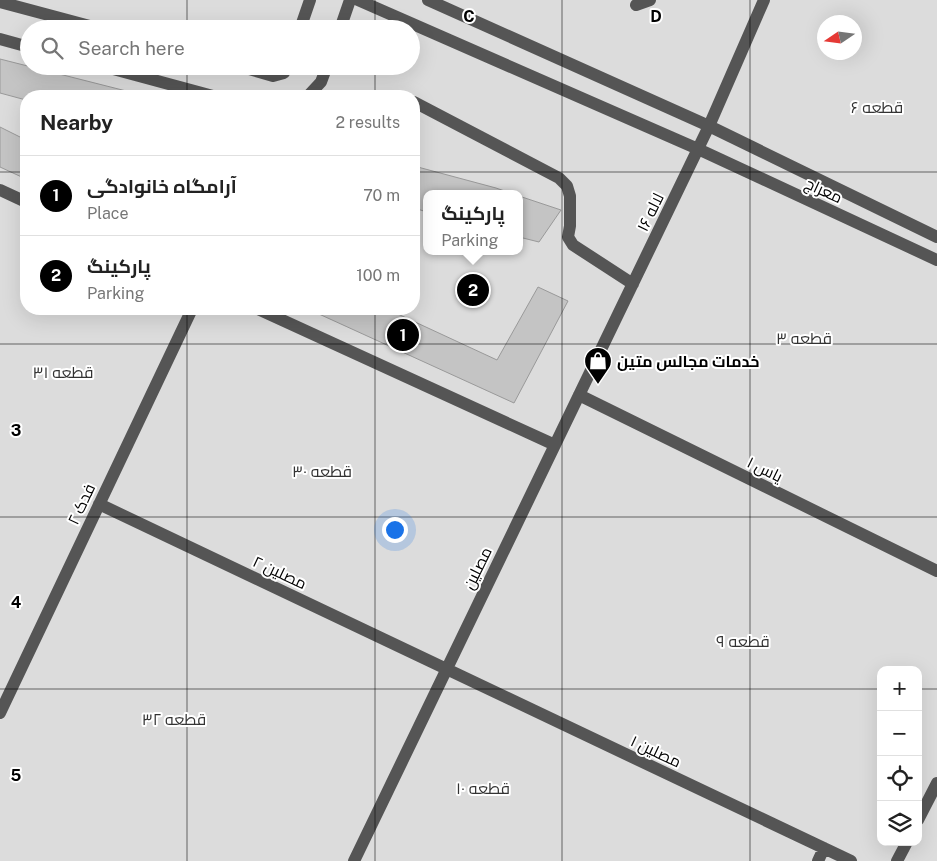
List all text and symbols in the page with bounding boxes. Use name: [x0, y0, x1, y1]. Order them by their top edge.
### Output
text: C: [463, 7, 475, 26]
text: D: [650, 7, 662, 26]
north arrow: [817, 15, 862, 60]
search box: [20, 20, 420, 75]
icon: search: [38, 34, 66, 62]
text: Search here: [78, 37, 185, 59]
park label: قطعه ۶: [851, 98, 903, 117]
text: Nearby: [40, 110, 113, 135]
text: 2 results: [335, 113, 400, 132]
street label: معراج: [801, 174, 845, 209]
text: آرامگاه خانوادگی: [87, 175, 237, 197]
text: 1: [53, 186, 59, 205]
text: 70 m: [363, 186, 400, 205]
popup: [423, 190, 523, 255]
street label: لاله ۱۶: [633, 190, 668, 235]
text: پارکینگ: [441, 202, 505, 224]
text: Place: [87, 204, 129, 223]
text: Parking: [441, 231, 499, 250]
text: پارکینگ: [87, 255, 151, 277]
text: 2: [51, 266, 61, 285]
text: 100 m: [356, 266, 400, 285]
pin: 2: [457, 271, 489, 309]
text: Parking: [87, 284, 144, 303]
pin: 1: [387, 316, 419, 354]
park label: قطعه ۳: [776, 329, 832, 348]
shop icon: خدمات مجالس متین: [583, 346, 613, 385]
place label: خدمات مجالس متین: [617, 352, 760, 371]
park label: قطعه ۳۱: [33, 363, 93, 382]
text: 3: [11, 421, 21, 440]
street label: یاس ۱: [743, 453, 786, 487]
park label: قطعه ۳۰: [292, 462, 352, 481]
street label: فدک ۲: [64, 481, 99, 528]
your location: [382, 517, 408, 543]
street label: مصلین: [459, 544, 497, 593]
street label: مصلین ۲: [250, 552, 310, 594]
text: 4: [11, 593, 22, 612]
park label: قطعه ۹: [716, 632, 770, 651]
map controls: [877, 666, 922, 846]
button: +: [877, 666, 922, 711]
park label: قطعه ۳۲: [142, 710, 206, 729]
button: −: [877, 711, 922, 756]
street label: مصلین ۱: [627, 732, 684, 772]
button: locate: [877, 756, 922, 801]
text: 5: [11, 766, 22, 785]
park label: قطعه ۱۰: [456, 779, 510, 798]
button: layers: [877, 801, 922, 846]

